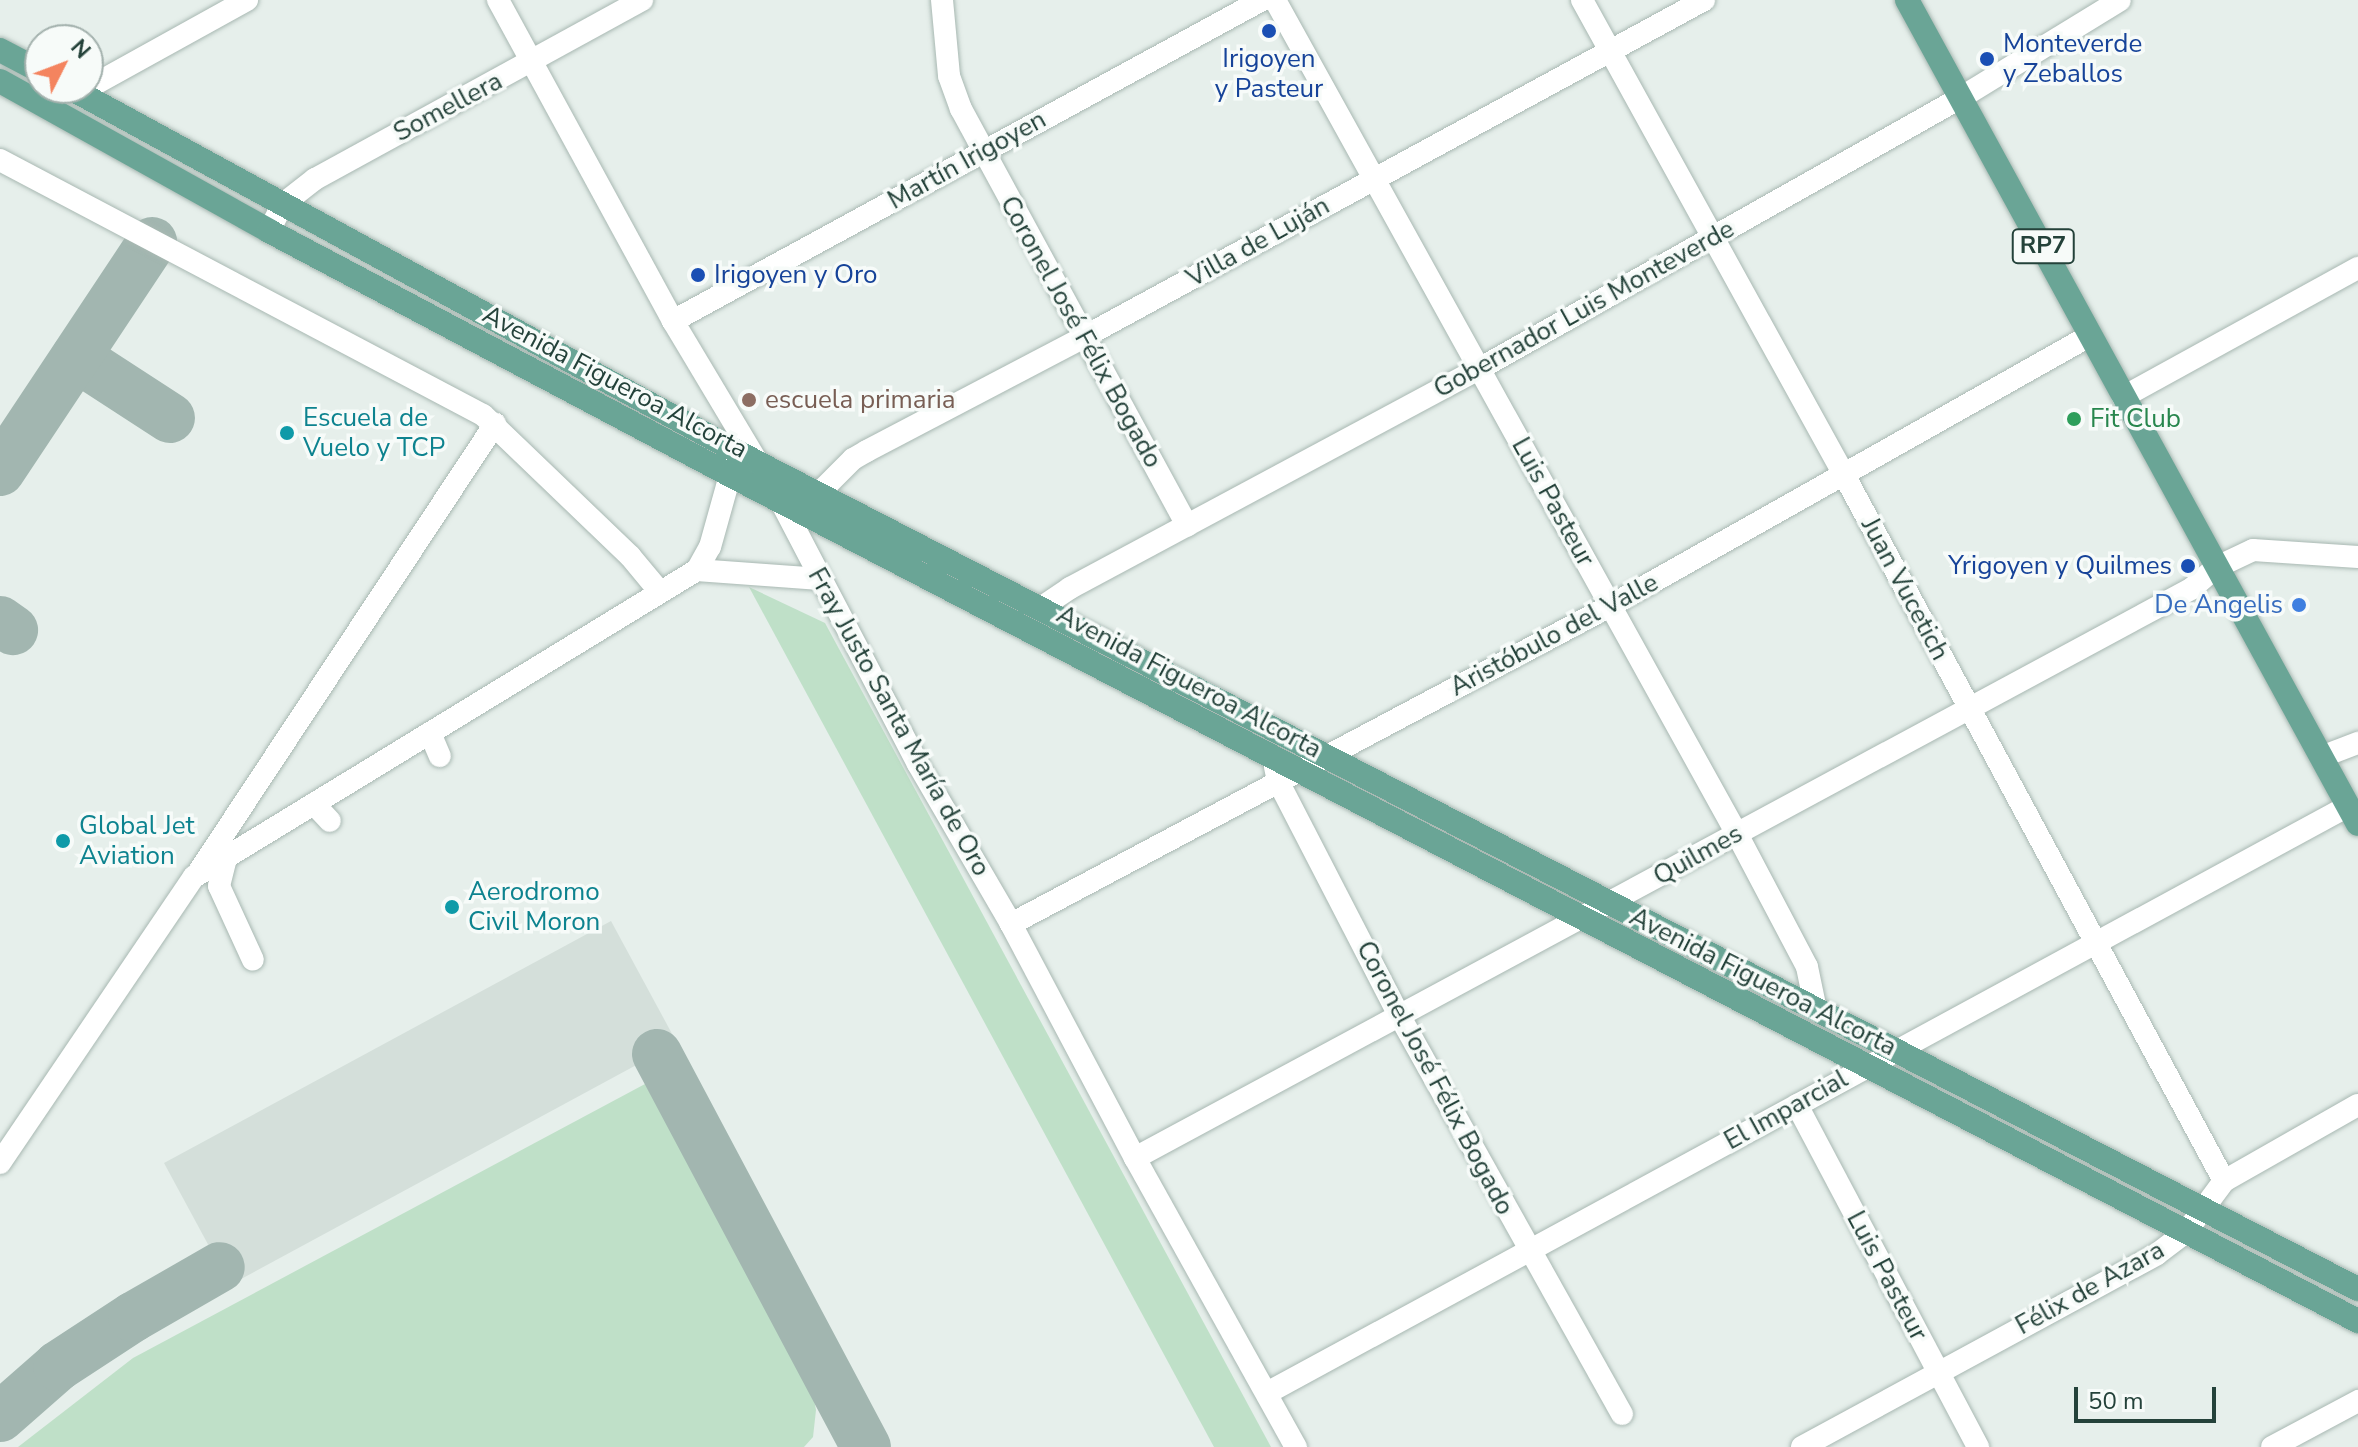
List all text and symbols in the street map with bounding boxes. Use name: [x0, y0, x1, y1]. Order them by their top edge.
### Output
marker: Irigoyen y Pasteur: [1260, 22, 1278, 40]
north arrow: [24, 24, 104, 104]
place label: Monteverde y Zeballos: [2003, 28, 2142, 90]
text: N: [64, 33, 97, 65]
place label: Irigoyen y Pasteur: [1215, 43, 1323, 104]
marker: Monteverde y Zeballos: [1978, 50, 1996, 68]
street label: Somellera: [388, 65, 508, 149]
street label: Martín Irigoyen: [883, 104, 1051, 216]
street label: Villa de Luján: [1181, 190, 1335, 294]
street label: Coronel José Félix Bogado: [993, 191, 1169, 473]
street label: Gobernador Luis Monteverde: [1428, 213, 1740, 405]
road number: RP7: [2011, 226, 2075, 266]
place label: Irigoyen y Oro: [714, 259, 878, 291]
marker: Irigoyen y Oro: [689, 266, 707, 284]
street label: Avenida Figueroa Alcorta: [477, 299, 753, 465]
place label: escuela primaria: [765, 384, 956, 416]
marker: escuela primaria: [740, 391, 758, 409]
place label: Escuela de Vuelo y TCP: [303, 402, 445, 464]
place label: Fit Club: [2090, 403, 2181, 435]
marker: Fit Club: [2065, 410, 2083, 428]
marker: Escuela de Vuelo y TCP: [278, 424, 296, 442]
street label: Luis Pasteur: [1505, 432, 1601, 572]
street label: Juan Vucetich: [1854, 512, 1956, 666]
place label: Yrigoyen y Quilmes: [1948, 550, 2172, 582]
marker: Yrigoyen y Quilmes: [2179, 557, 2197, 575]
street label: Fray Justo Santa María de Oro: [801, 562, 997, 882]
street label: Aristóbulo del Valle: [1445, 567, 1663, 703]
place label: De Angelis: [2154, 589, 2283, 621]
marker: De Angelis: [2290, 596, 2308, 614]
street label: Avenida Figueroa Alcorta: [1051, 599, 1327, 765]
place label: Global Jet Aviation: [79, 810, 195, 872]
street label: Quilmes: [1648, 818, 1748, 892]
marker: Global Jet Aviation: [54, 832, 72, 850]
place label: Aerodromo Civil Moron: [468, 876, 600, 938]
marker: Aerodromo Civil Moron: [443, 898, 461, 916]
street label: Avenida Figueroa Alcorta: [1624, 901, 1902, 1063]
street label: Coronel José Félix Bogado: [1349, 936, 1521, 1220]
street label: El Imparcial: [1719, 1063, 1853, 1157]
street label: Luis Pasteur: [1840, 1206, 1934, 1346]
street label: Félix de Azara: [2010, 1234, 2170, 1342]
scale bar: [2078, 1371, 2220, 1421]
text: 50 m: [2088, 1385, 2144, 1417]

